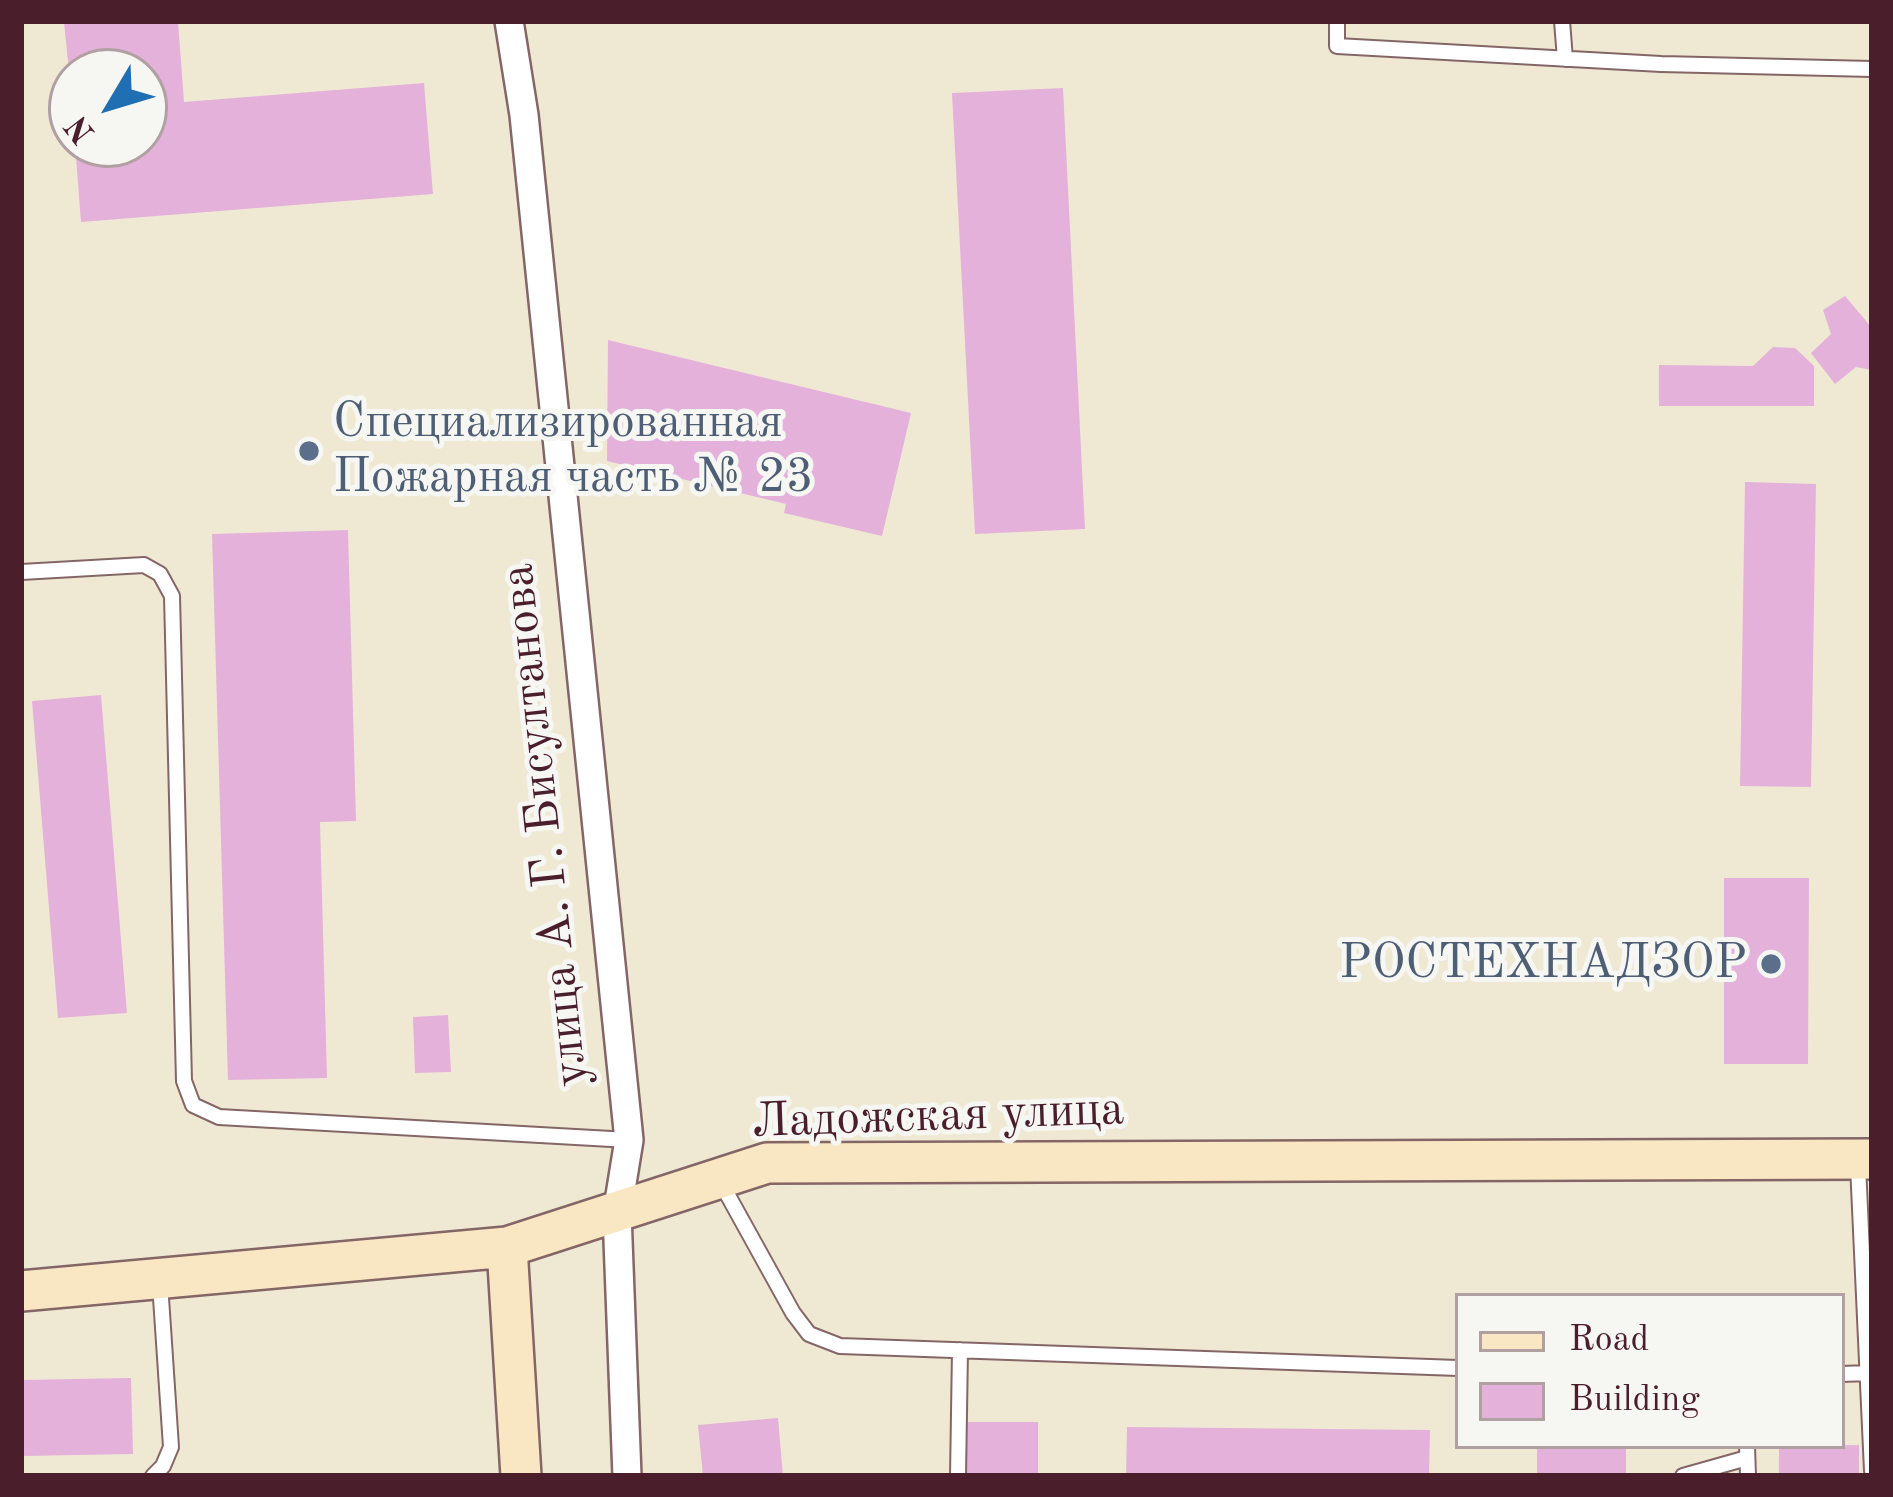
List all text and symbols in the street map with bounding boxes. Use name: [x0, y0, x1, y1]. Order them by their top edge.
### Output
north arrow: [48, 48, 168, 168]
text: N: [61, 109, 102, 149]
place label: Специализированная Пожарная часть № 23: [333, 394, 814, 507]
marker: Специализированная Пожарная часть № 23: [296, 438, 322, 464]
street label: улица А. Г. Бисултанова: [490, 561, 602, 1089]
place label: РОСТЕХНАДЗОР: [1339, 935, 1747, 993]
marker: РОСТЕХНАДЗОР: [1758, 951, 1784, 977]
street label: Ладожская улица: [751, 1082, 1125, 1152]
legend: [1455, 1293, 1845, 1449]
text: Road: [1569, 1323, 1649, 1359]
text: Building: [1569, 1383, 1700, 1419]

